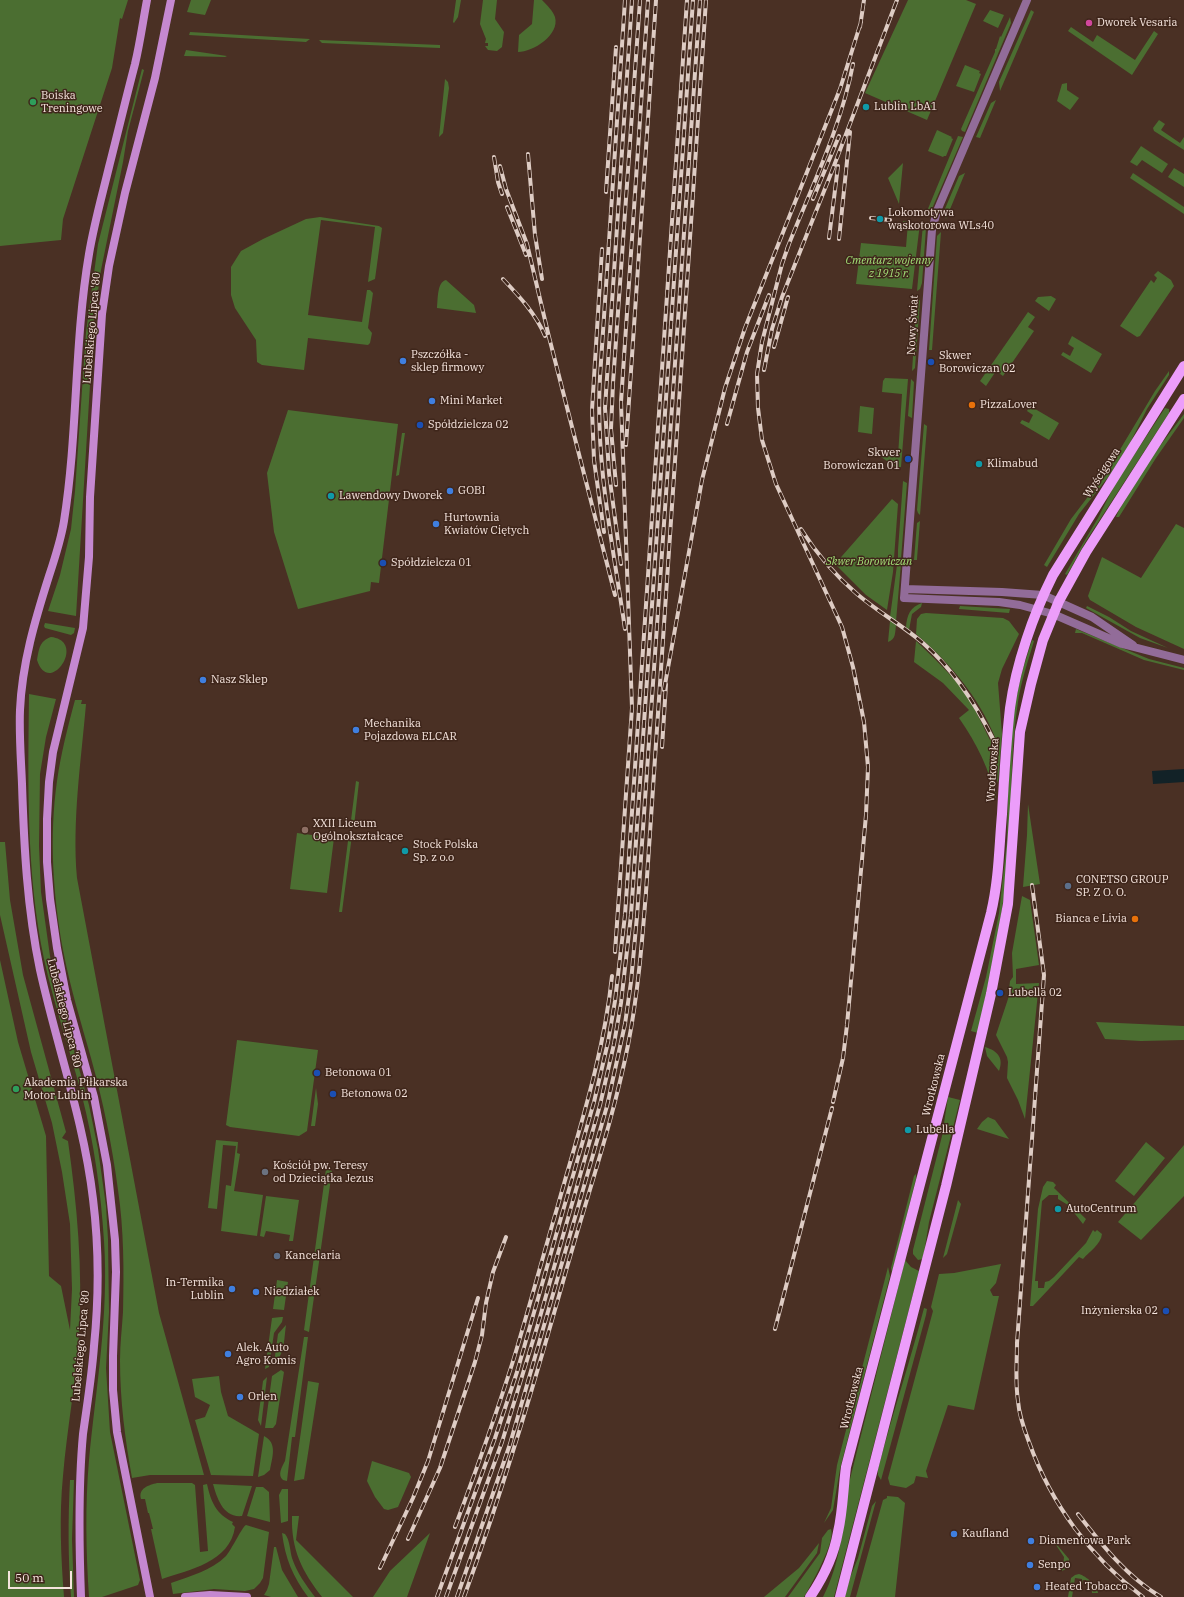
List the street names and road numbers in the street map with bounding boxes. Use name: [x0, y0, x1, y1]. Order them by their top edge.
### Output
street label: Lubelskiego Lipca '80: [81, 272, 103, 384]
street label: Nowy Świat: [905, 295, 921, 355]
street label: Wyścigowa: [1081, 445, 1123, 501]
street label: Wrotkowska: [984, 738, 1002, 802]
street label: Lubelskiego Lipca '80: [44, 957, 84, 1069]
street label: Wrotkowska: [920, 1052, 948, 1118]
street label: Lubelskiego Lipca '80: [70, 1290, 92, 1402]
street label: Wrotkowska: [838, 1365, 866, 1431]

